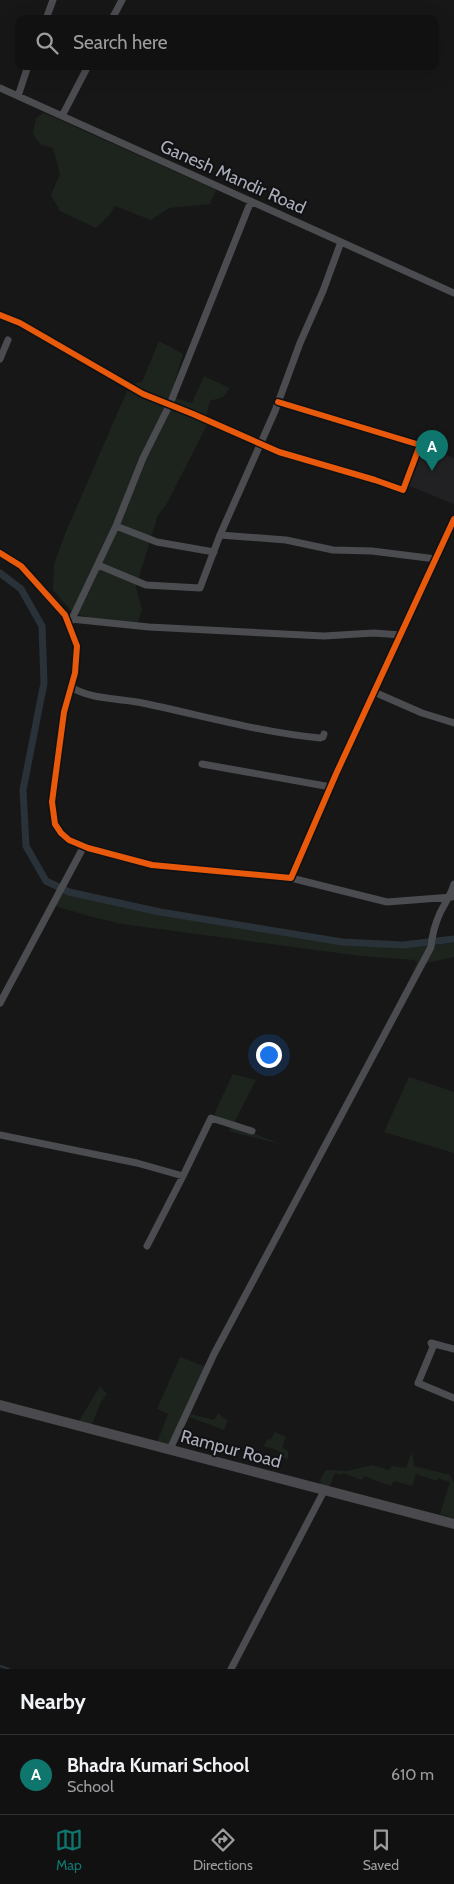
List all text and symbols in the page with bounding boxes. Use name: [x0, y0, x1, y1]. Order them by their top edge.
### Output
search box: [15, 15, 439, 70]
icon: search: [33, 29, 61, 57]
text: Search here: [73, 31, 167, 54]
street label: Ganesh Mandir Road: [157, 135, 309, 219]
pin: A: [416, 430, 448, 471]
your location: [256, 1042, 282, 1068]
street label: Rampur Road: [178, 1425, 284, 1473]
text: Nearby: [20, 1689, 86, 1714]
text: Bhadra Kumari School: [67, 1754, 249, 1777]
text: A: [31, 1765, 41, 1784]
text: 610 m: [391, 1765, 434, 1784]
text: School: [67, 1777, 114, 1796]
tab: Map: [55, 1826, 83, 1874]
tab: Directions: [193, 1826, 253, 1874]
tab: Saved: [363, 1826, 399, 1874]

